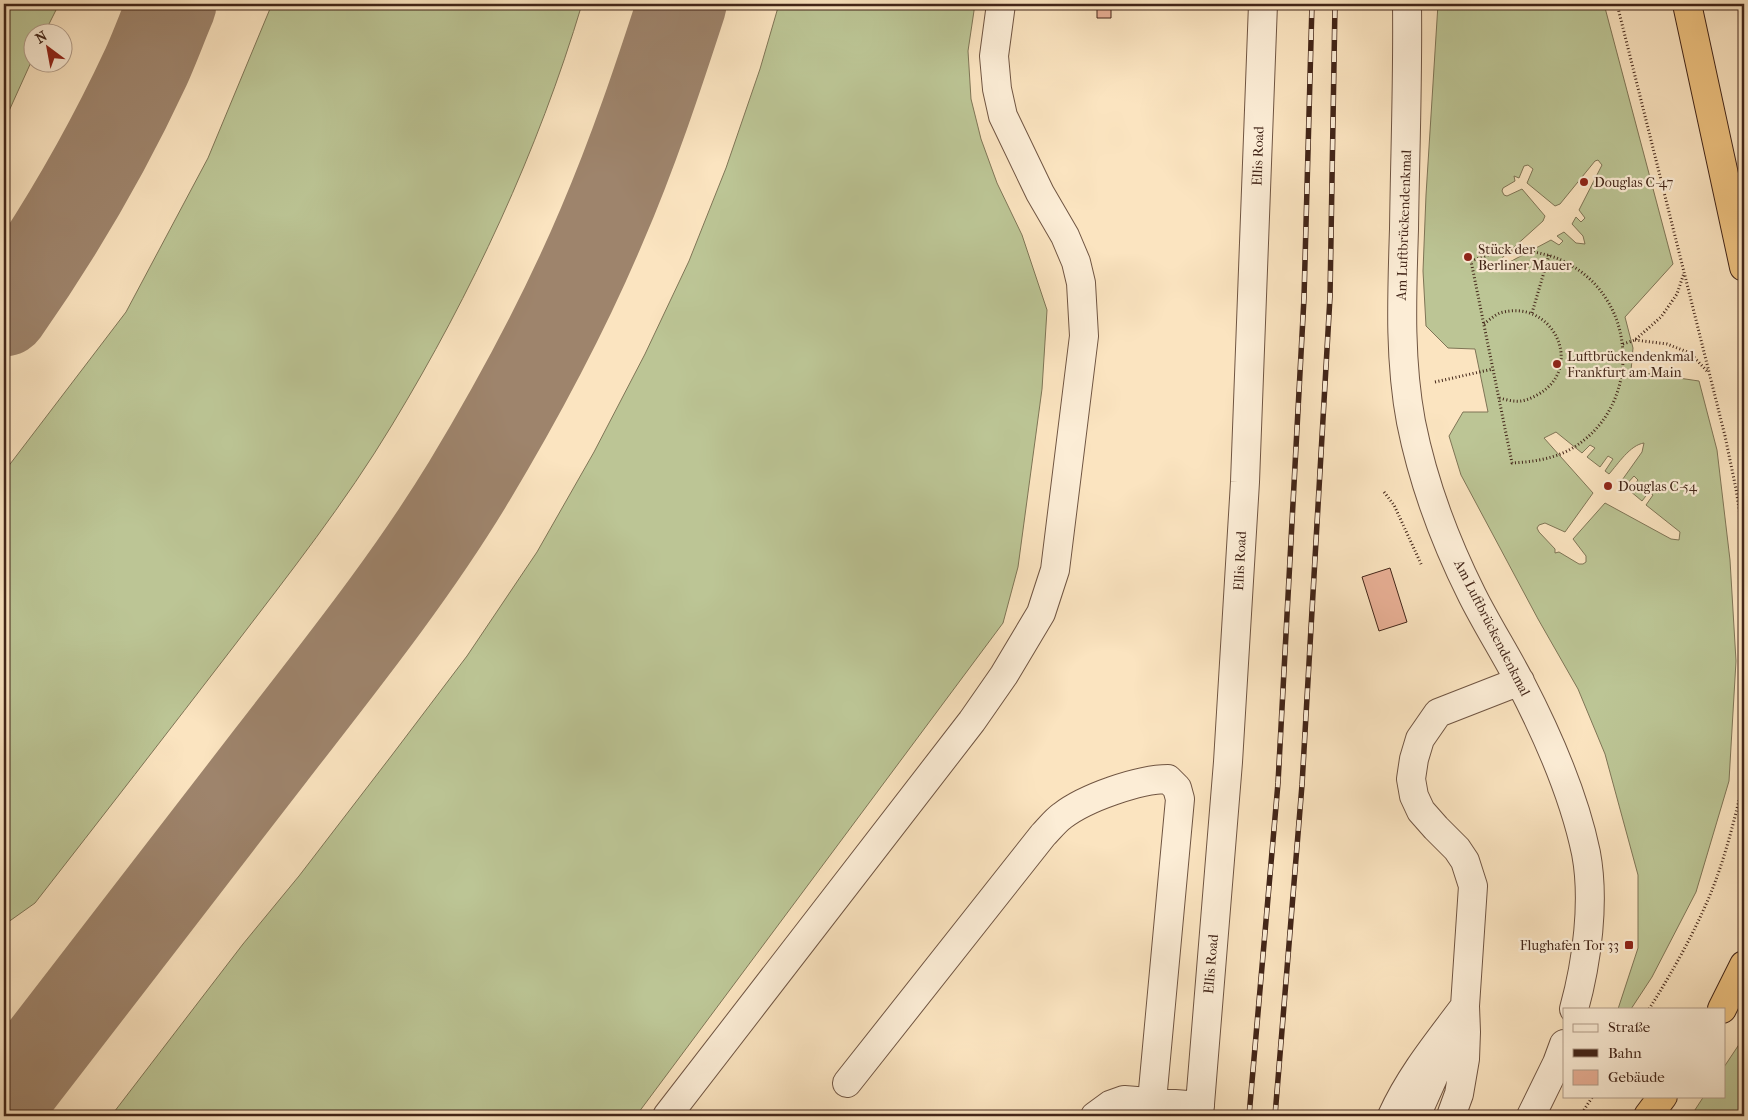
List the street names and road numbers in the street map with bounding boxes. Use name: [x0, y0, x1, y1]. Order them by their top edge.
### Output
street label: Ellis Road: [1248, 125, 1268, 186]
street label: Am Luftbrückendenkmal: [1393, 149, 1415, 302]
street label: Ellis Road: [1230, 530, 1250, 591]
street label: Am Luftbrückendenkmal: [1450, 556, 1534, 699]
street label: Ellis Road: [1200, 933, 1222, 995]

